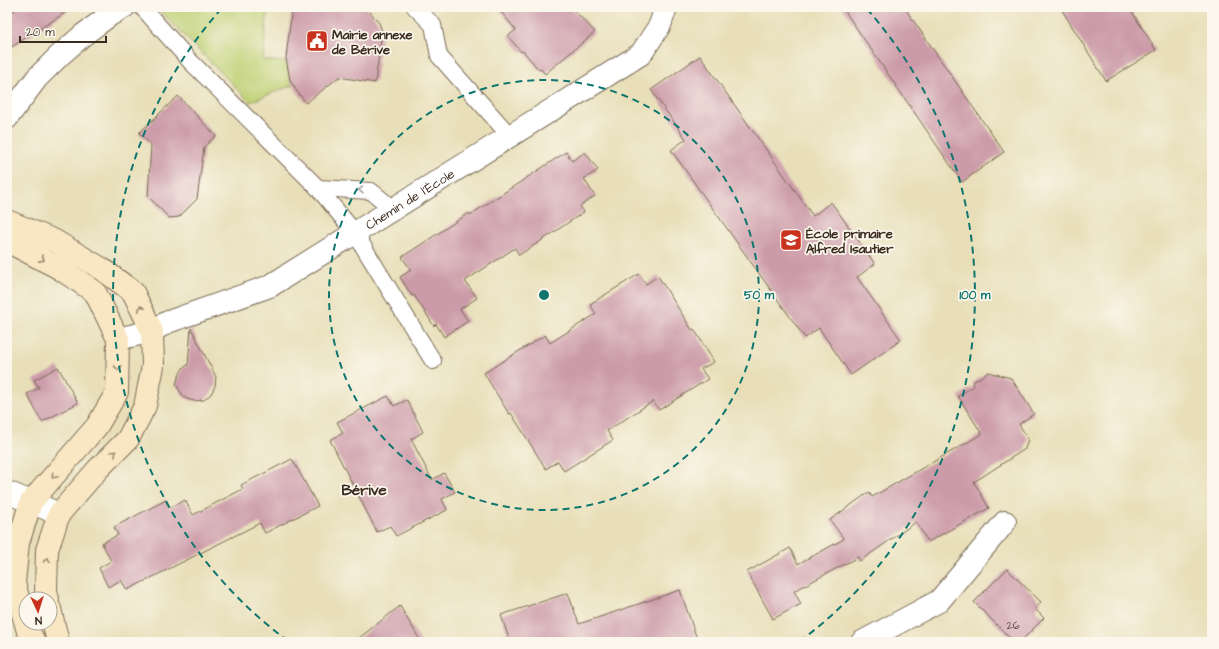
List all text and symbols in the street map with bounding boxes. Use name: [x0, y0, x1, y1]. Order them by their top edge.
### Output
scale bar: [20, 18, 106, 44]
text: 20 m: [26, 24, 55, 41]
place label: Mairie annexe de Bérive: [331, 26, 413, 59]
public building icon: Mairie annexe de Bérive: [304, 28, 330, 54]
street label: Chemin de l'École: [362, 165, 458, 234]
one-way arrow: [358, 186, 364, 195]
place label: École primaire Alfred Isautier: [806, 225, 894, 258]
school or university icon: École primaire Alfred Isautier: [778, 227, 804, 253]
one-way arrow: [37, 254, 45, 262]
text: 50 m: [744, 287, 775, 304]
text: 100 m: [960, 287, 991, 304]
centre of rings: [537, 288, 551, 302]
one-way arrow: [138, 305, 146, 313]
one-way arrow: [113, 365, 122, 371]
one-way arrow: [109, 450, 117, 458]
one-way arrow: [51, 472, 58, 479]
district label: Bérive: [341, 480, 387, 501]
one-way arrow: [43, 557, 51, 563]
north arrow: [18, 591, 58, 631]
text: N: [35, 613, 43, 628]
house number: 26: [1006, 618, 1020, 633]

